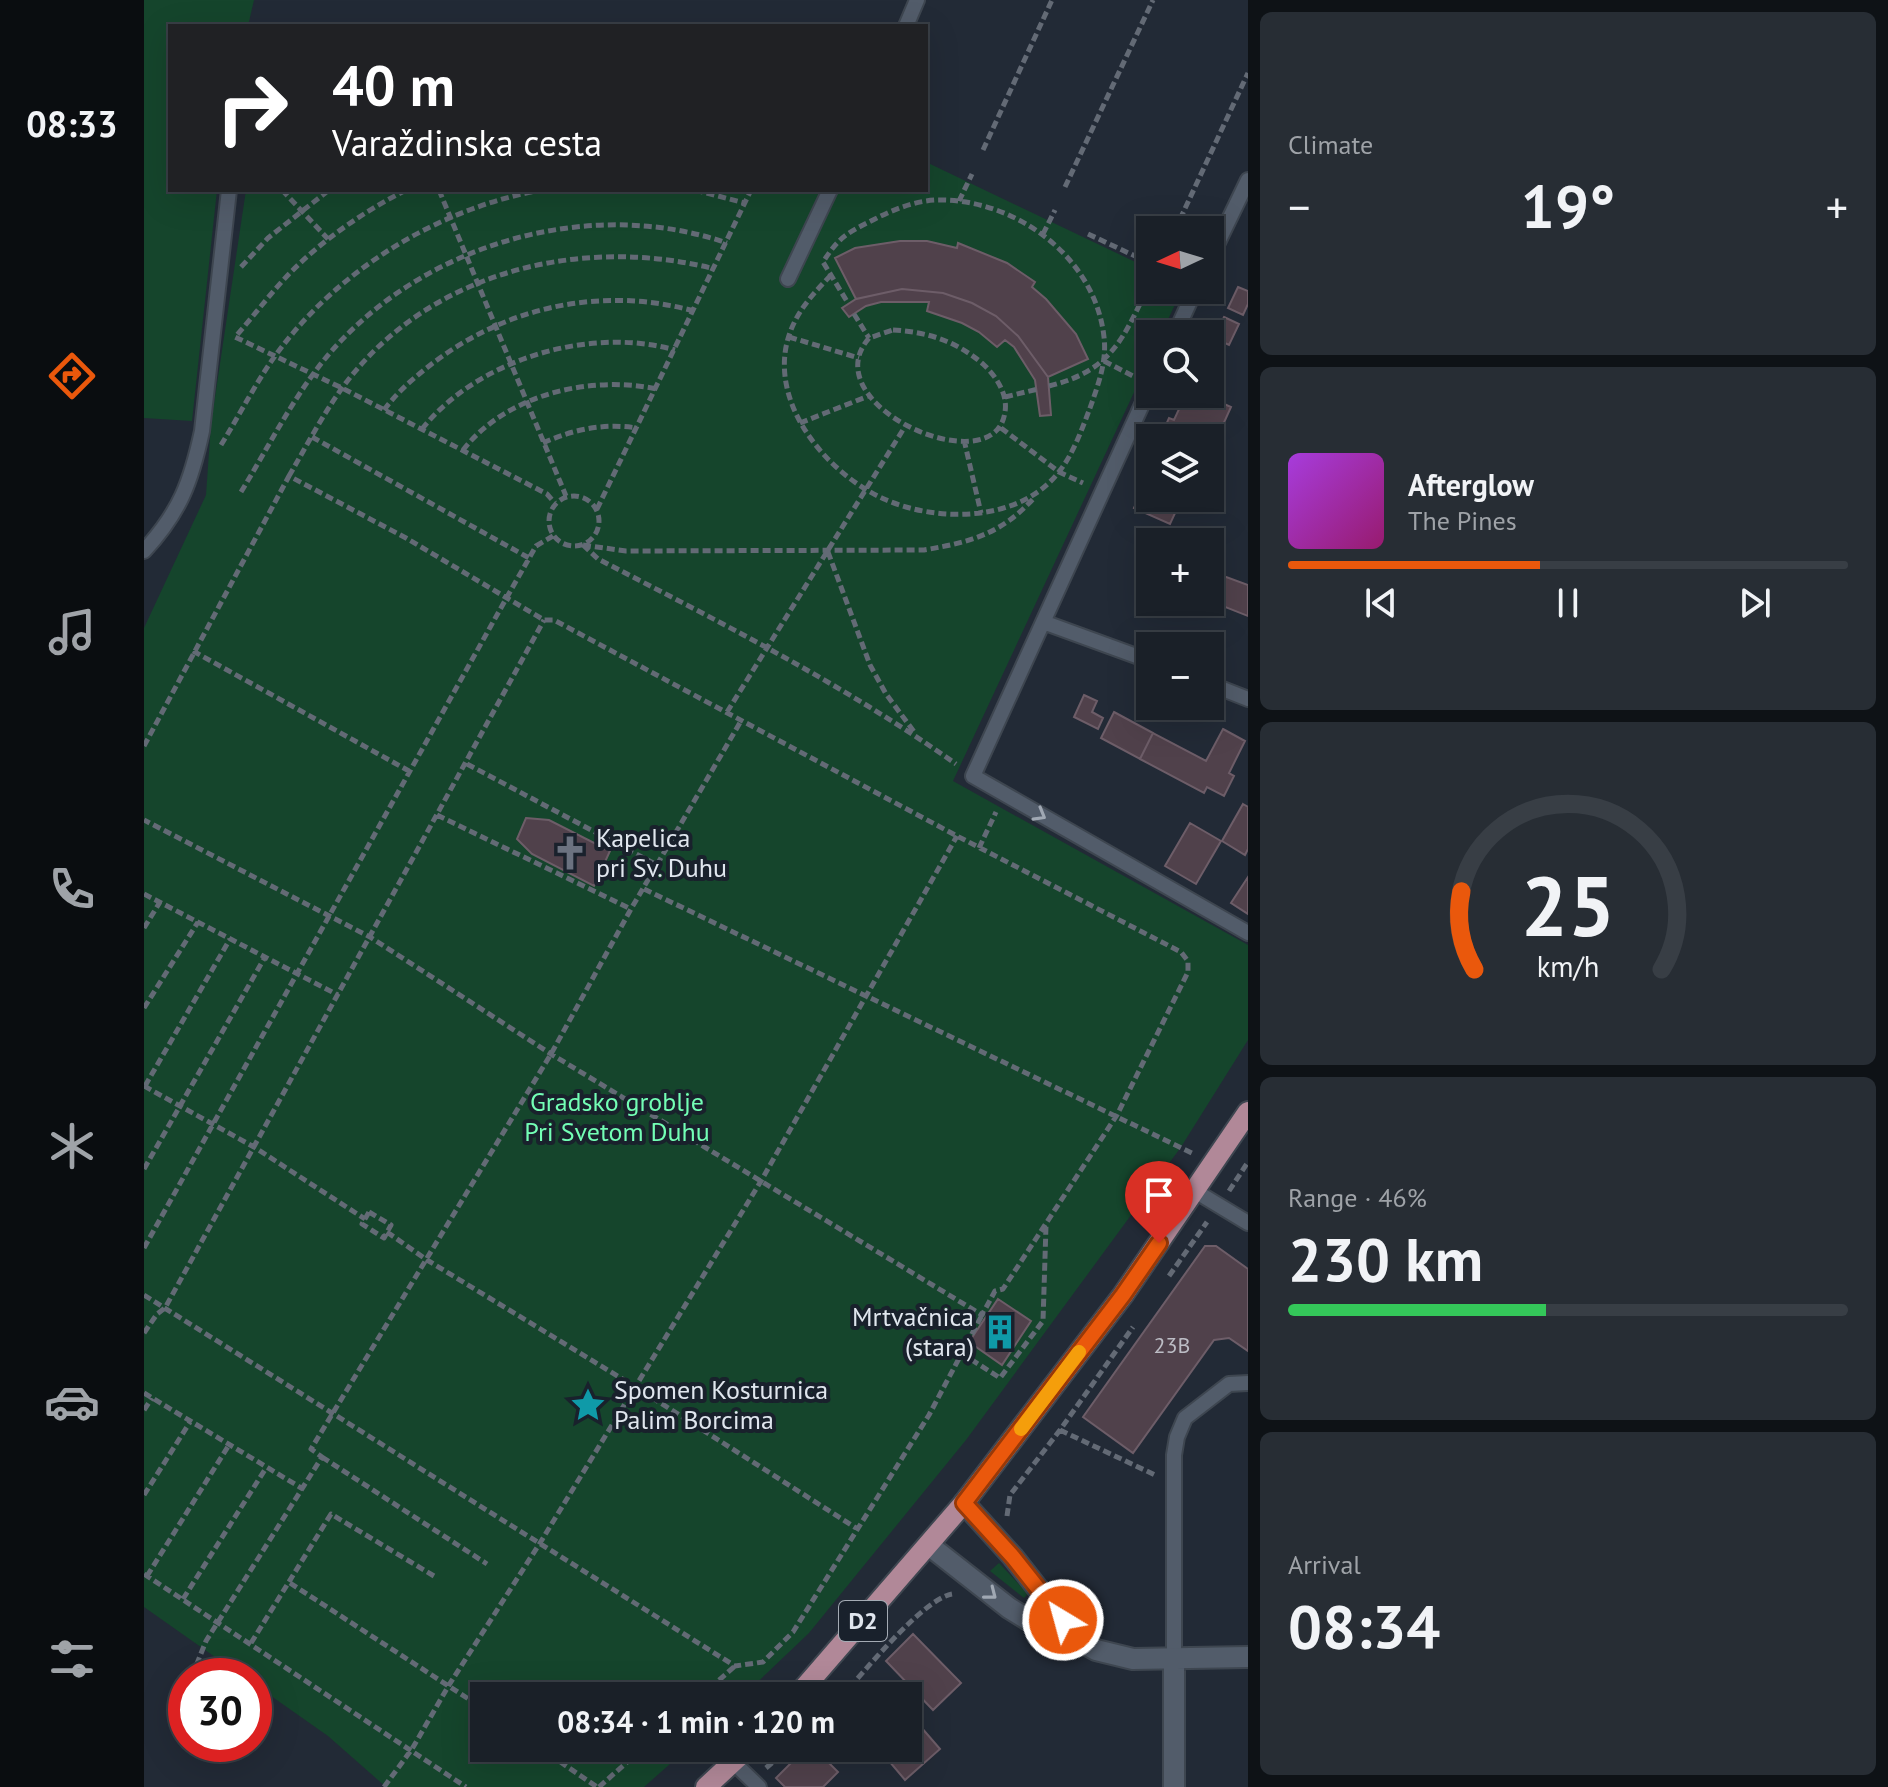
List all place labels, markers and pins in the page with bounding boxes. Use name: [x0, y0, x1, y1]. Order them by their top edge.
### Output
place label: Kapelica pri Sv. Duhu: [596, 821, 727, 884]
church icon: Kapelica pri Sv. Duhu: [551, 834, 589, 872]
pin: [1125, 1161, 1193, 1243]
place label: Mrtvačnica (stara): [852, 1300, 974, 1363]
building icon: Mrtvačnica (stara): [981, 1313, 1019, 1351]
place label: Spomen Kosturnica Palim Borcima: [614, 1373, 828, 1436]
place icon: Spomen Kosturnica Palim Borcima: [569, 1386, 607, 1424]

